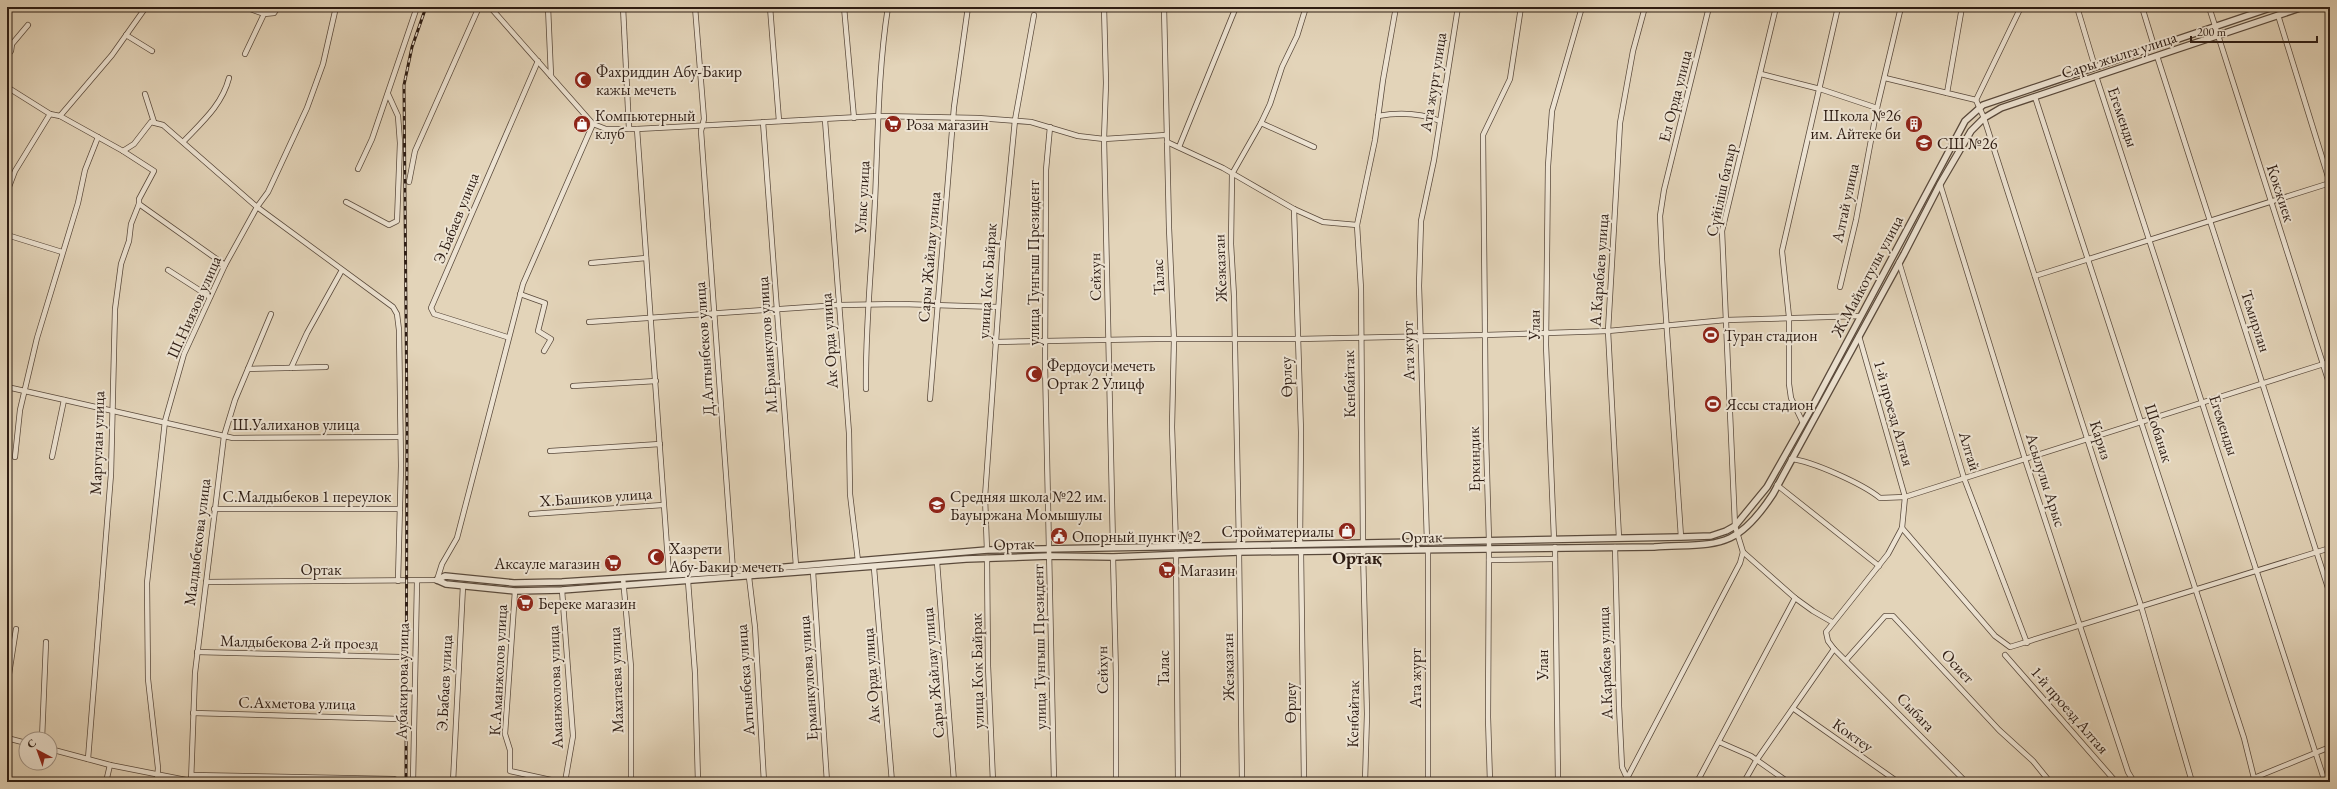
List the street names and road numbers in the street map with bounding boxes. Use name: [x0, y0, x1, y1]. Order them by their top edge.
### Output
street label: Сары жылга улица: [2059, 26, 2180, 84]
street label: Ата журт улица: [1415, 30, 1451, 134]
street label: Ел Орда улица: [1653, 47, 1697, 144]
street label: Егеменды: [2103, 84, 2143, 150]
street label: Сүйіліш батыр: [1701, 141, 1741, 239]
street label: Улыс улица: [850, 159, 874, 235]
street label: Алтай улица: [1826, 161, 1864, 246]
street label: Кокжиек: [2262, 162, 2300, 225]
street label: Э.Бабаев улица: [428, 169, 484, 267]
street label: улица Тунгыш Президент: [1023, 180, 1044, 346]
street label: Сары Жайлау улица: [913, 190, 945, 323]
street label: Ж.Майкотулы улица: [1826, 211, 1908, 341]
street label: А.Карабаев улица: [1585, 212, 1613, 328]
street label: улица Кок Байрак: [972, 222, 1002, 340]
street label: Жезказган: [1208, 234, 1232, 303]
street label: Ш.Ниязов улица: [162, 252, 226, 362]
street label: Сейхун: [1084, 253, 1106, 301]
street label: Талас: [1147, 258, 1169, 296]
street label: М.Ерманкулов улица: [752, 275, 782, 414]
street label: Д.Алтынбеков улица: [689, 280, 719, 417]
street label: Темирлан: [2236, 287, 2276, 355]
street label: Ак Орда улица: [815, 292, 843, 391]
street label: Улан: [1523, 309, 1545, 342]
street label: Ата журт: [1396, 320, 1420, 382]
street label: Кенбайтак: [1338, 350, 1360, 418]
street label: Өрлеу: [1275, 355, 1297, 398]
street label: 1-й проезд Алтая: [1869, 357, 1919, 469]
street label: Маргулан улица: [85, 390, 109, 495]
street label: Егеменды: [2204, 392, 2244, 458]
street label: Шобанак: [2140, 401, 2178, 465]
street label: Ш.Уалиханов улица: [232, 414, 360, 435]
street label: Кариз: [2085, 418, 2117, 462]
street label: Еркиндик: [1463, 426, 1485, 492]
street label: Алтай: [1954, 428, 1986, 474]
street label: Асылулы Арыс: [2021, 429, 2071, 530]
street label: Малдыбекова улица: [179, 477, 215, 607]
street label: Х.Башиков улица: [538, 483, 654, 511]
street label: С.Малдыбеков 1 переулок: [223, 486, 392, 507]
street label: Ортак: [1401, 526, 1443, 548]
street label: Ортак: [993, 533, 1035, 555]
street label: Ортак: [300, 559, 342, 580]
street label: улица Тунгыш Президент: [1027, 564, 1051, 730]
street label: К.Аманжолов улица: [484, 603, 512, 736]
street label: Сары Жайлау улица: [917, 606, 949, 739]
street label: А.Карабаев улица: [1593, 606, 1618, 721]
street label: улица Кок Байрак: [965, 613, 989, 729]
street label: Ерманкулова улица: [793, 614, 823, 741]
street label: Аубакирова улица: [390, 622, 414, 740]
street label: Алтынбека улица: [731, 623, 759, 737]
street label: Аманжолова улица: [542, 624, 568, 750]
street label: Махатаева улица: [604, 626, 628, 734]
street label: Ак Орда улица: [857, 627, 885, 726]
street label: Малдыбекова 2-й проезд: [220, 630, 379, 654]
street label: Жезказган: [1217, 633, 1239, 702]
street label: Э.Бабаев улица: [431, 634, 457, 732]
street label: Осиет: [1937, 644, 1980, 688]
street label: Сейхун: [1091, 646, 1113, 694]
street label: Ата журт: [1405, 648, 1426, 709]
street label: Улан: [1532, 649, 1553, 682]
street label: Талас: [1153, 650, 1174, 686]
street label: 1-й проезд Алтая: [2026, 662, 2114, 758]
street label: Кенбайтак: [1342, 680, 1364, 748]
street label: Өрлеу: [1280, 681, 1301, 724]
street label: Сыбага: [1892, 688, 1940, 737]
street label: С.Ахметова улица: [238, 691, 357, 715]
street label: Коктеу: [1828, 713, 1879, 757]

